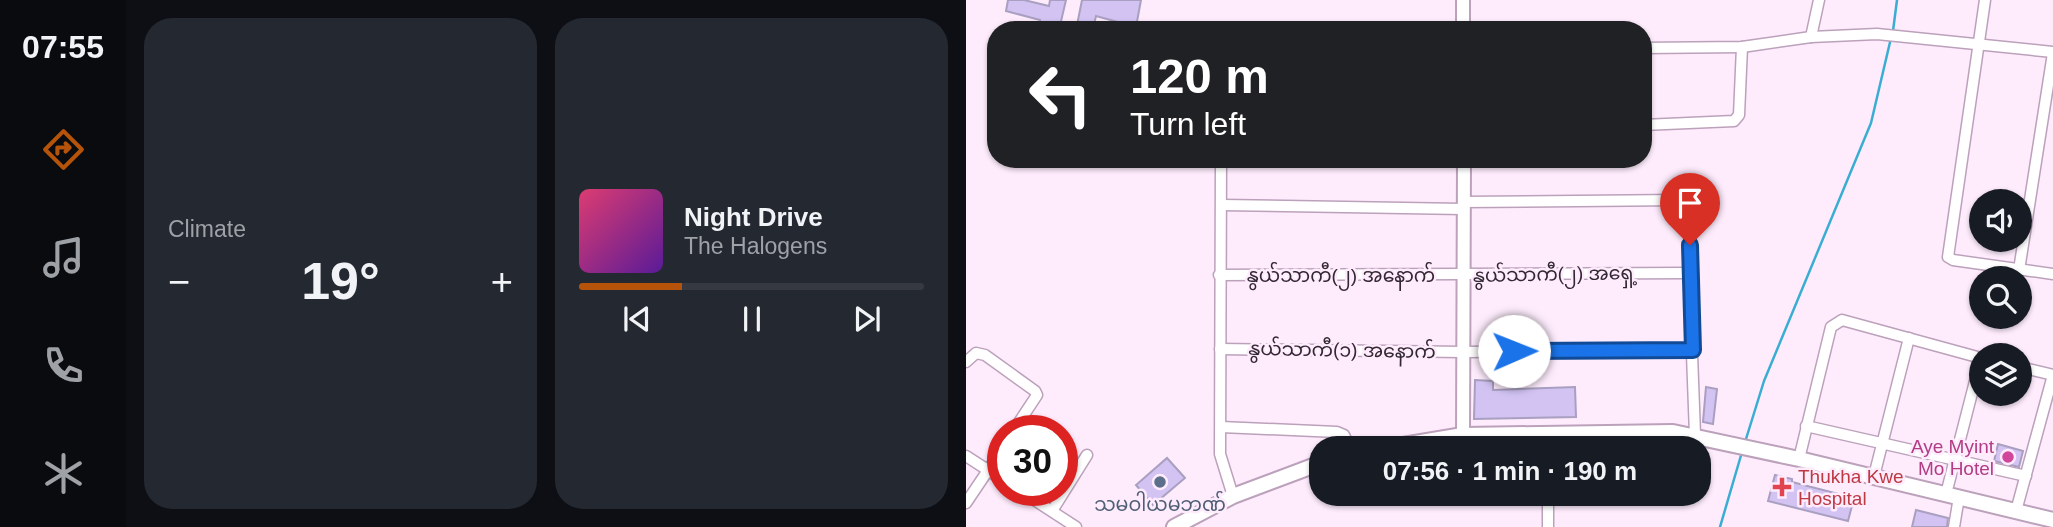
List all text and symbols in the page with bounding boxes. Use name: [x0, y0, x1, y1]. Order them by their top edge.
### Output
text: 07:55: [22, 29, 104, 65]
icon: left: [1015, 49, 1106, 140]
text: 120 m: [1130, 49, 1269, 103]
text: Turn left: [1130, 106, 1246, 142]
icon: directions: [39, 125, 88, 174]
pin: [1660, 173, 1720, 245]
icon: arrive: [1671, 184, 1709, 222]
map controls: [1969, 189, 2032, 406]
button: sound: [1969, 189, 2032, 252]
text: Night Drive: [684, 202, 823, 232]
text: Climate: [168, 216, 246, 242]
icon: music: [39, 233, 88, 282]
text: The Halogens: [684, 233, 827, 259]
text: 19°: [301, 252, 380, 310]
street label: နွယ်သာကီ(၂) အရှေ့: [1473, 258, 1638, 292]
text: −: [168, 261, 190, 303]
text: +: [491, 261, 513, 303]
street label: နွယ်သာကီ(၂) အနောက်: [1247, 261, 1435, 291]
button: search: [1969, 266, 2032, 329]
icon: previous: [618, 300, 656, 338]
icon: pause: [733, 300, 771, 338]
icon: next: [848, 300, 886, 338]
position arrow: [1477, 314, 1551, 388]
street label: နွယ်သာကီ(၁) အနောက်: [1248, 334, 1436, 367]
icon: phone: [39, 341, 88, 390]
button: layers: [1969, 343, 2032, 406]
speed limit sign: 30: [987, 415, 1078, 506]
place label: Aye Myint Mo Hotel: [1911, 436, 1995, 479]
icon: climate: [39, 449, 88, 498]
marker: Aye Myint Mo Hotel: [2000, 449, 2016, 465]
text: 07:56 · 1 min · 190 m: [1383, 456, 1637, 486]
place label: Thukha Kwe Hospital: [1798, 466, 1904, 509]
marker: သမဝါယမဘဏ်: [1152, 474, 1168, 490]
marker: Thukha Kwe Hospital: [1772, 477, 1792, 497]
place label: သမဝါယမဘဏ်: [1094, 490, 1226, 515]

